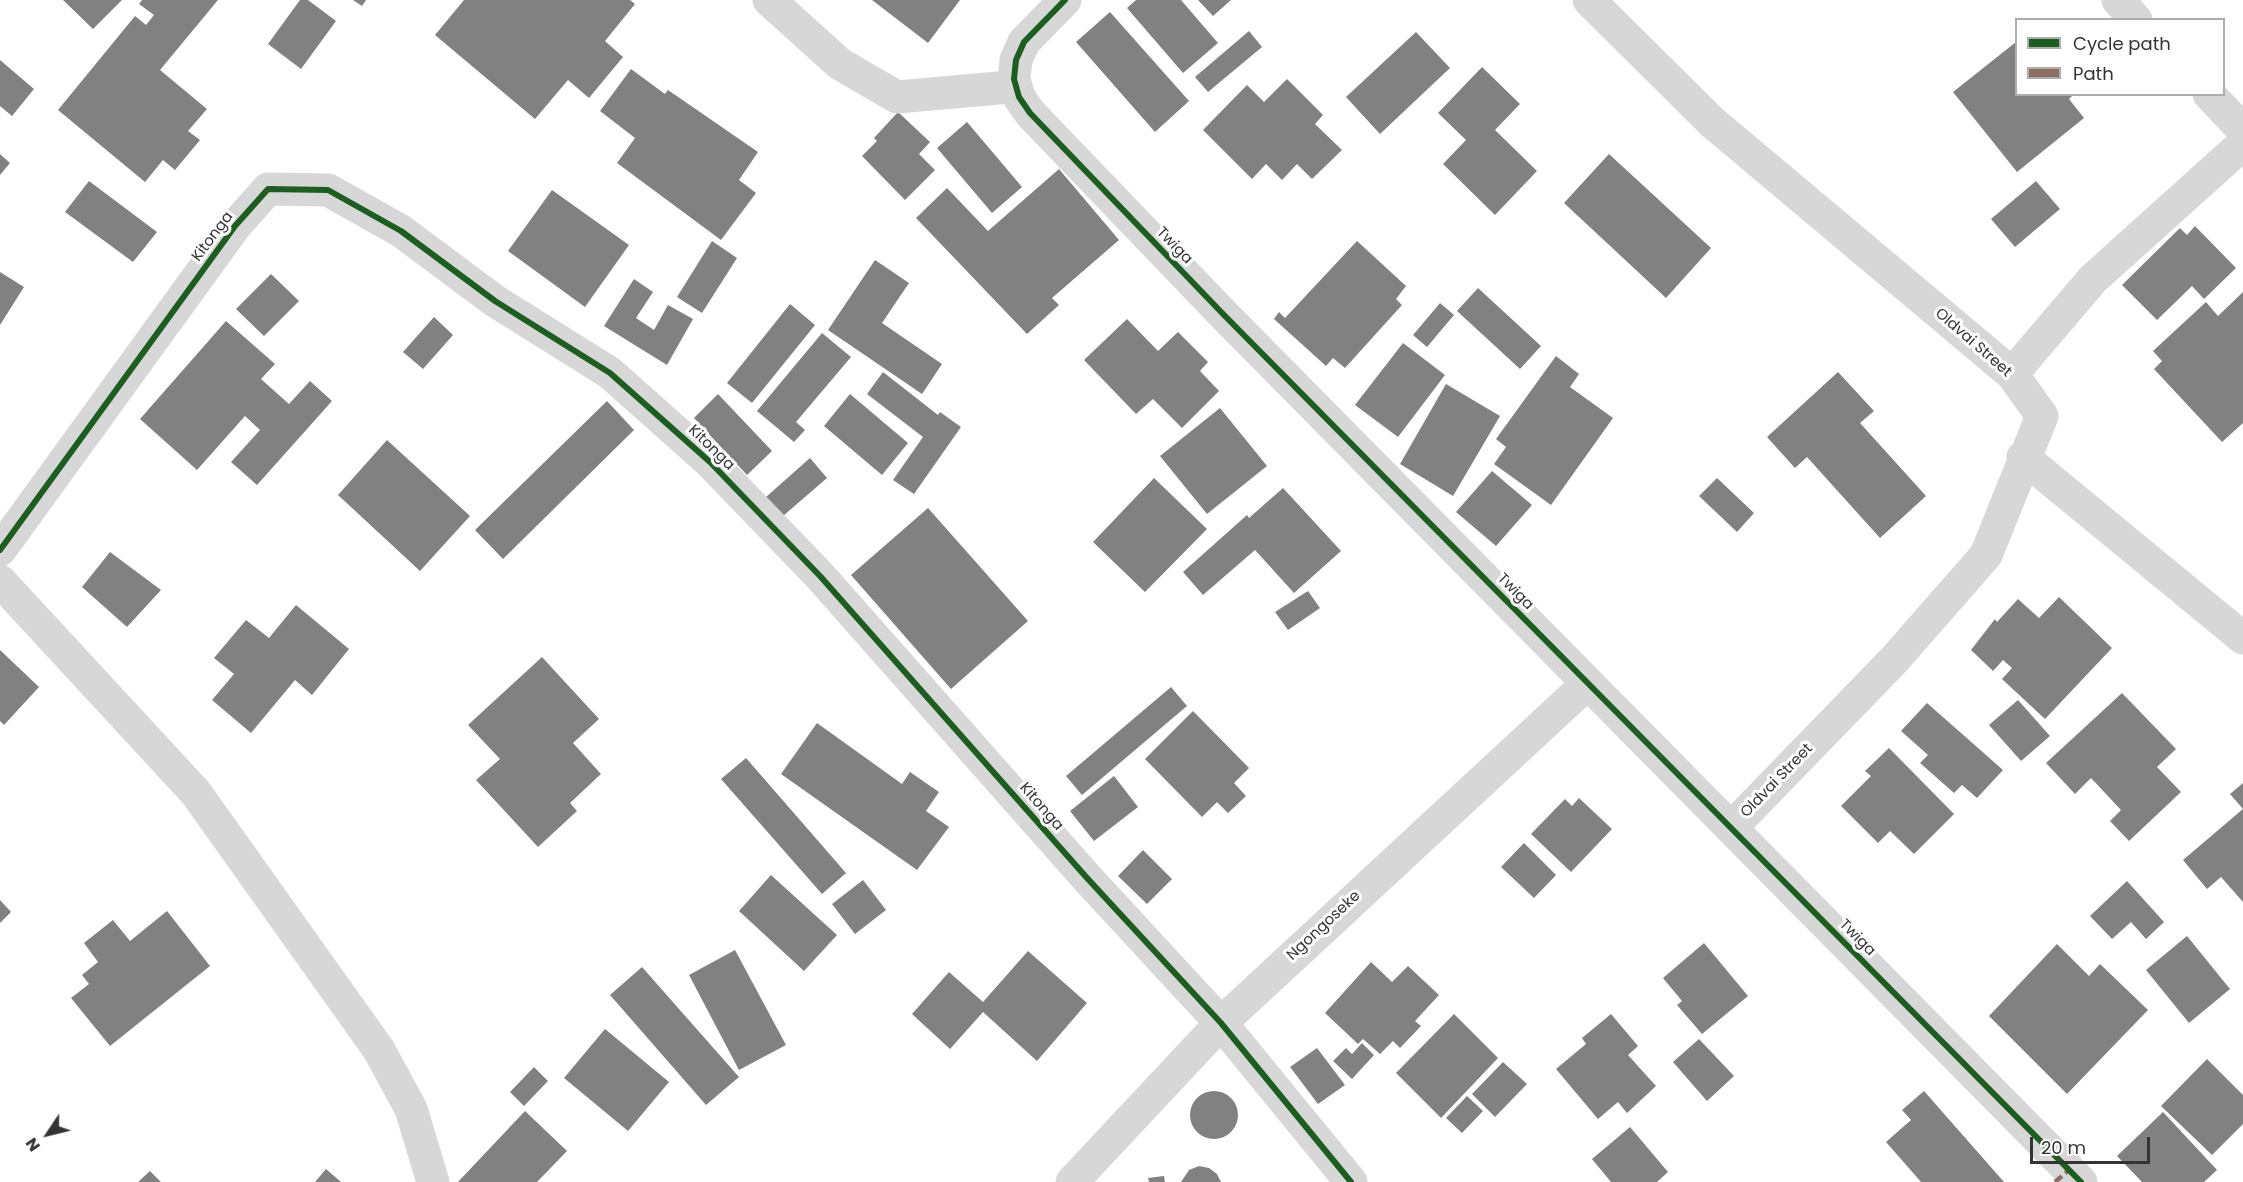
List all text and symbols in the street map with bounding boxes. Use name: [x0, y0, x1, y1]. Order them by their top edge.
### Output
legend: [2015, 18, 2225, 96]
text: Cycle path: [2073, 31, 2171, 56]
text: Path: [2073, 61, 2114, 86]
street label: Kitonga: [188, 209, 238, 265]
street label: Twiga: [1152, 224, 1196, 268]
street label: Oldvai Street: [1931, 305, 2015, 381]
street label: Kitonga: [684, 422, 738, 474]
street label: Twiga: [1493, 570, 1537, 614]
street label: Oldvai Street: [1737, 740, 1817, 822]
street label: Kitonga: [1015, 779, 1067, 835]
street label: Ngongoseke: [1284, 887, 1364, 965]
street label: Twiga: [1835, 916, 1879, 960]
north arrow: [18, 1104, 78, 1164]
scale bar: [2033, 1125, 2153, 1163]
text: N: [20, 1133, 46, 1156]
text: 20 m: [2041, 1135, 2086, 1160]

